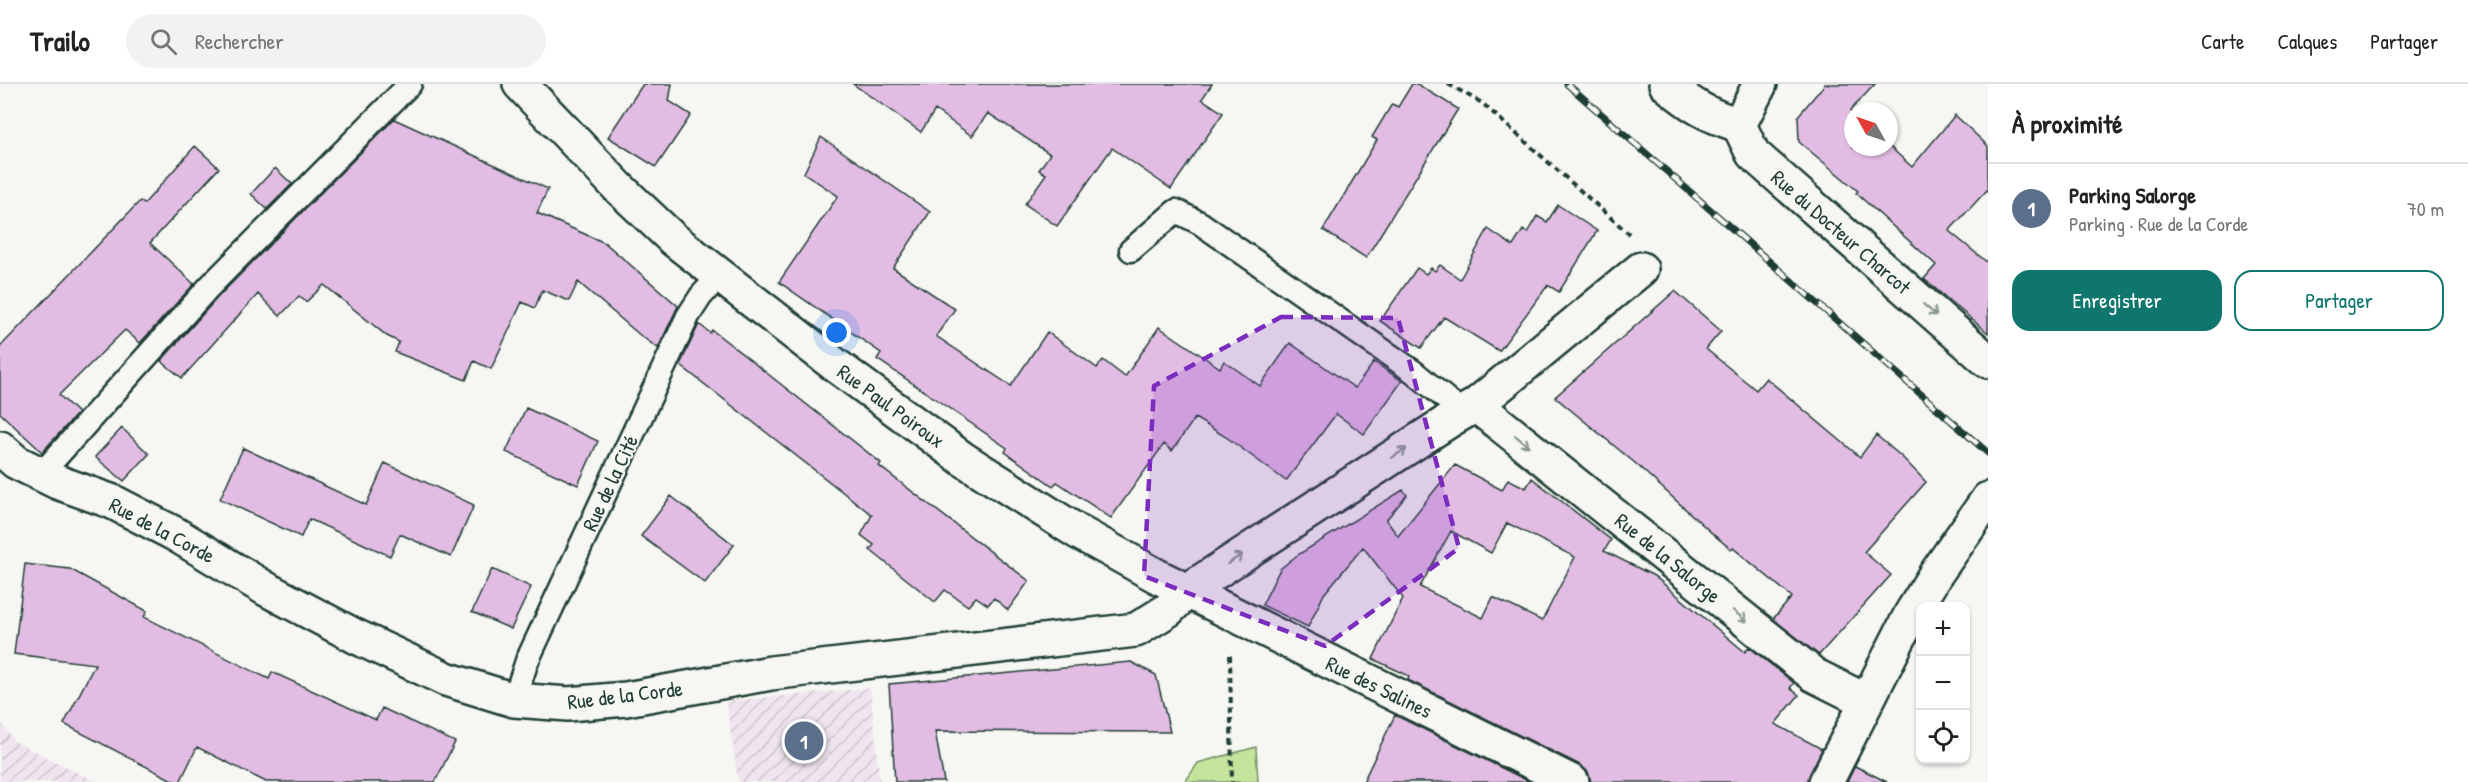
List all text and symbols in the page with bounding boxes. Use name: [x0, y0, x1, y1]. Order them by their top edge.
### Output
search box: [126, 14, 546, 68]
text: Trailo: [30, 22, 90, 60]
icon: search: [147, 25, 180, 58]
text: Rechercher: [195, 26, 284, 56]
text: Carte: [2201, 27, 2244, 56]
text: Calques: [2277, 27, 2337, 56]
text: Partager: [2370, 27, 2438, 56]
north arrow: [1844, 102, 1898, 156]
text: À proximité: [2012, 106, 2123, 141]
street label: Rue du Docteur Charcot: [1765, 163, 1918, 301]
text: Parking Salorge: [2069, 180, 2196, 210]
text: 1: [2028, 195, 2035, 222]
text: 70 m: [2407, 195, 2444, 222]
text: Parking · Rue de la Corde: [2069, 210, 2248, 237]
button: Enregistrer: [2012, 270, 2222, 331]
button: Partager: [2234, 270, 2444, 331]
one-way arrow: [1922, 303, 1937, 317]
your location: [822, 318, 851, 347]
street label: Rue Paul Poiroux: [832, 357, 950, 455]
street label: Rue de la Cité: [575, 430, 645, 536]
one-way arrow: [1514, 435, 1530, 448]
one-way arrow: [1390, 446, 1407, 458]
street label: Rue de la Corde: [104, 490, 220, 570]
street label: Rue de la Salorge: [1609, 506, 1727, 610]
one-way arrow: [1227, 553, 1243, 565]
map controls: [1916, 602, 1970, 764]
button: +: [1916, 602, 1970, 656]
one-way arrow: [1732, 609, 1748, 622]
street label: Rue des Salines: [1321, 649, 1437, 725]
button: −: [1916, 656, 1970, 710]
street label: Rue de la Corde: [566, 674, 684, 716]
button: locate: [1916, 710, 1970, 764]
pin: 1: [784, 718, 824, 764]

